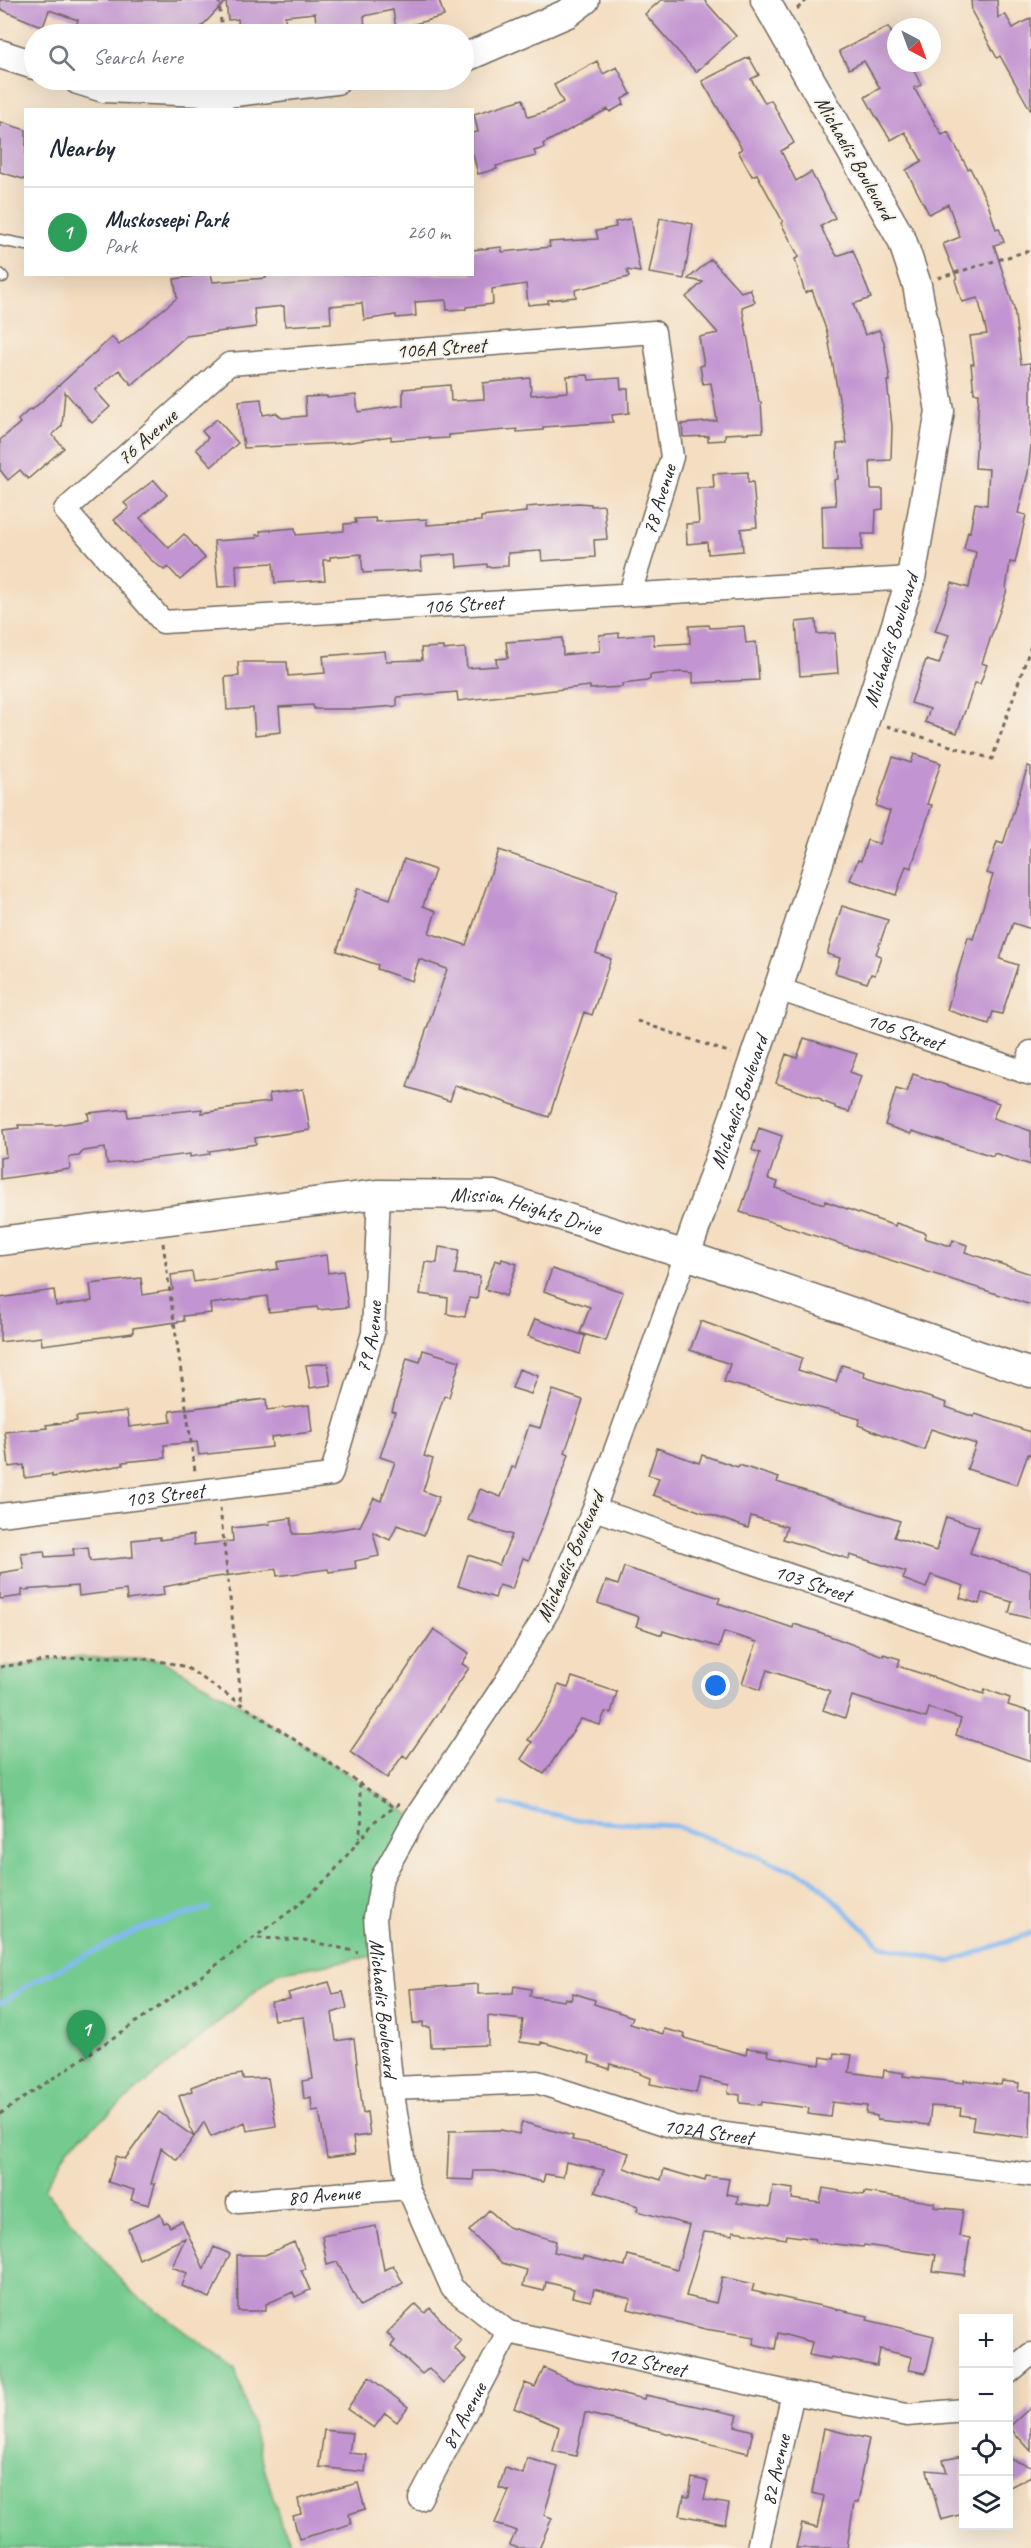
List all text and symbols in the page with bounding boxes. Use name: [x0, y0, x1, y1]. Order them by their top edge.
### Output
north arrow: [887, 18, 941, 72]
search box: [24, 24, 474, 90]
icon: search: [45, 41, 78, 74]
text: Search here: [93, 43, 183, 71]
street label: Michaelis Boulevard: [809, 91, 903, 228]
text: Nearby: [48, 131, 113, 164]
text: Muskoseepi Park: [105, 206, 228, 234]
text: 1: [63, 220, 72, 245]
text: 260 m: [407, 220, 450, 245]
text: Park: [105, 234, 137, 259]
street label: 106A Street: [395, 332, 490, 364]
street label: 76 Avenue: [111, 402, 183, 471]
street label: 78 Avenue: [636, 460, 682, 538]
street label: Michaelis Boulevard: [857, 567, 926, 710]
street label: 106 Street: [423, 589, 507, 620]
street label: 106 Street: [863, 1007, 950, 1058]
street label: Michaelis Boulevard: [704, 1028, 775, 1172]
street label: Mission Heights Drive: [450, 1182, 606, 1241]
street label: 79 Avenue: [349, 1300, 387, 1376]
street label: 103 Street: [124, 1477, 209, 1513]
street label: Michaelis Boulevard: [530, 1485, 612, 1626]
street label: 103 Street: [771, 1558, 857, 1609]
your location: [701, 1671, 730, 1700]
street label: Michaelis Boulevard: [364, 1938, 404, 2082]
pin: 1: [66, 2010, 106, 2060]
street label: 102A Street: [660, 2111, 758, 2151]
street label: 80 Avenue: [287, 2179, 362, 2211]
map controls: [959, 2314, 1013, 2530]
button: +: [959, 2314, 1013, 2368]
street label: 102 Street: [605, 2341, 691, 2383]
button: −: [959, 2368, 1013, 2422]
street label: 81 Avenue: [435, 2377, 493, 2454]
button: locate: [959, 2422, 1013, 2476]
street label: 82 Avenue: [755, 2431, 797, 2508]
button: layers: [959, 2476, 1013, 2530]

